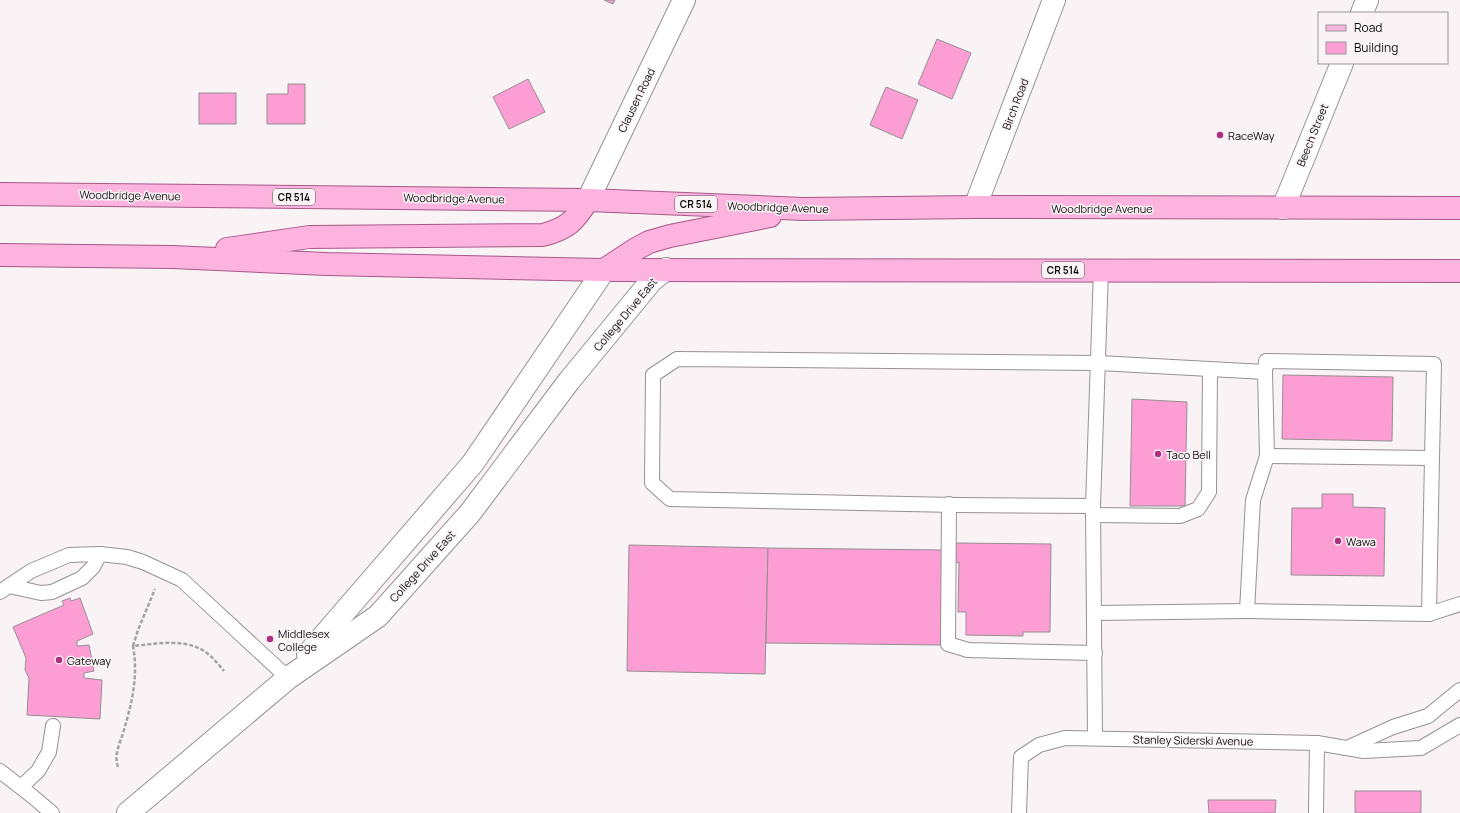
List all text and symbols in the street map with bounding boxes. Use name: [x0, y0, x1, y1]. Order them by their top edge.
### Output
legend: [1318, 12, 1448, 64]
text: Road: [1354, 19, 1382, 36]
text: Building: [1354, 39, 1398, 56]
street label: Clausen Road: [614, 65, 658, 135]
street label: Birch Road: [998, 76, 1032, 132]
street label: Beech Street: [1293, 101, 1331, 169]
place label: RaceWay: [1228, 128, 1275, 143]
marker: RaceWay: [1215, 130, 1225, 140]
street label: Woodbridge Avenue: [79, 187, 181, 203]
road number: CR 514: [273, 189, 315, 205]
street label: Woodbridge Avenue: [403, 190, 505, 206]
road number: CR 514: [675, 196, 717, 212]
street label: Woodbridge Avenue: [727, 198, 830, 216]
street label: Woodbridge Avenue: [1051, 201, 1153, 216]
road number: CR 514: [1042, 262, 1084, 278]
street label: College Drive East: [590, 274, 660, 354]
place label: Taco Bell: [1166, 447, 1211, 462]
marker: Taco Bell: [1153, 449, 1163, 459]
street label: College Drive East: [386, 527, 458, 605]
place label: Wawa: [1346, 534, 1376, 549]
marker: Wawa: [1333, 536, 1343, 546]
place label: Middlesex College: [278, 626, 330, 654]
marker: Middlesex College: [265, 634, 275, 644]
place label: Gateway: [67, 653, 111, 668]
marker: Gateway: [54, 655, 64, 665]
street label: Stanley Siderski Avenue: [1133, 731, 1254, 749]

